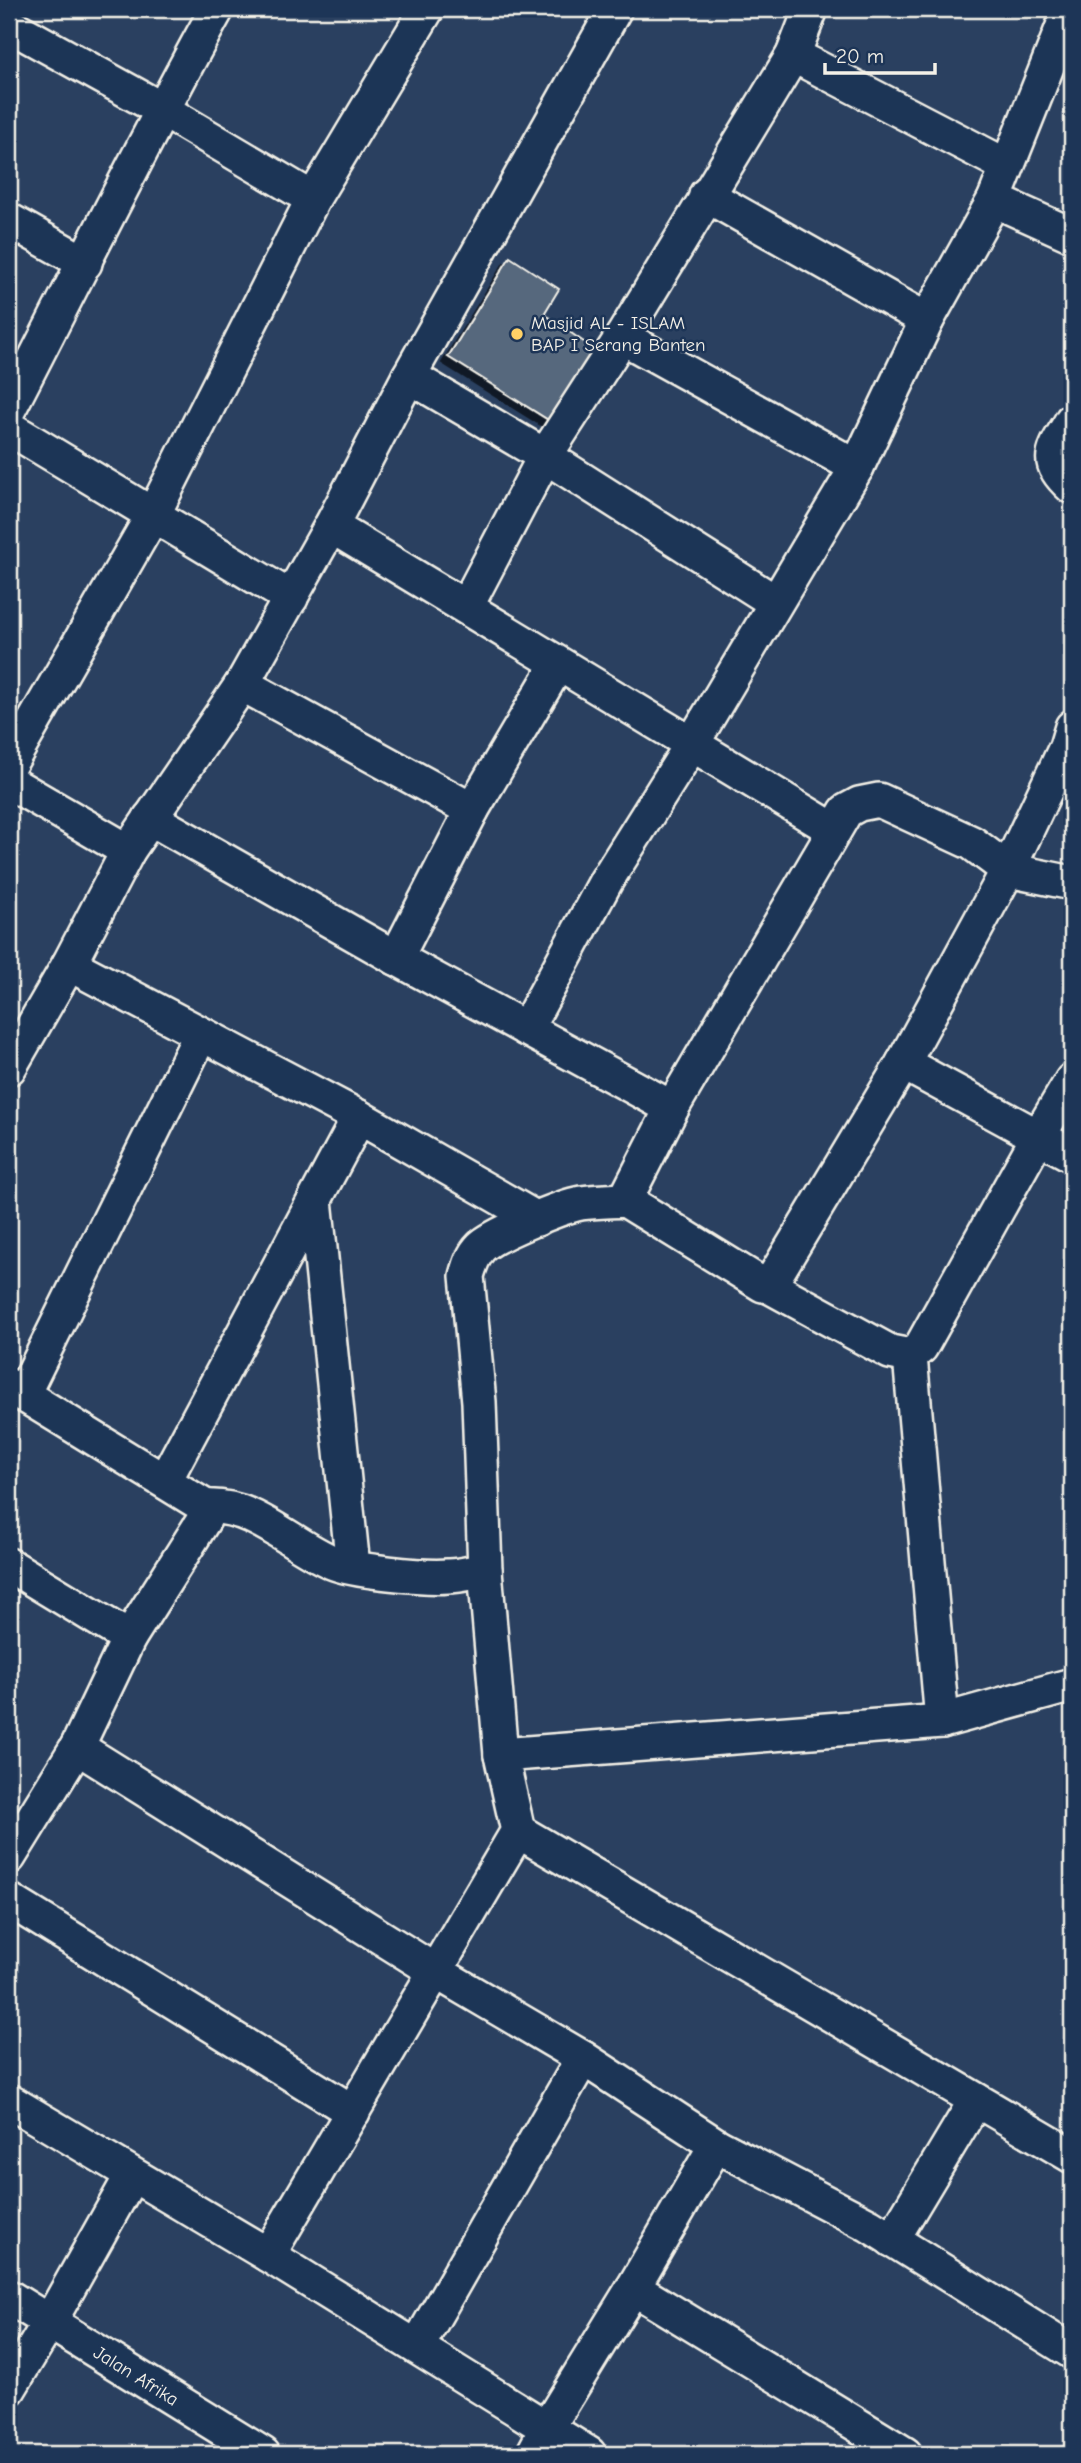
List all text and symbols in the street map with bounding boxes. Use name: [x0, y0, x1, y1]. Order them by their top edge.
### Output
scale bar: [825, 32, 936, 76]
text: 20 m: [836, 44, 884, 68]
place label: Masjid AL - ISLAM BAP I Serang Banten: [531, 312, 706, 356]
marker: Masjid AL - ISLAM BAP I Serang Banten: [509, 326, 525, 342]
street label: Jalan Afrika: [89, 2341, 183, 2411]

